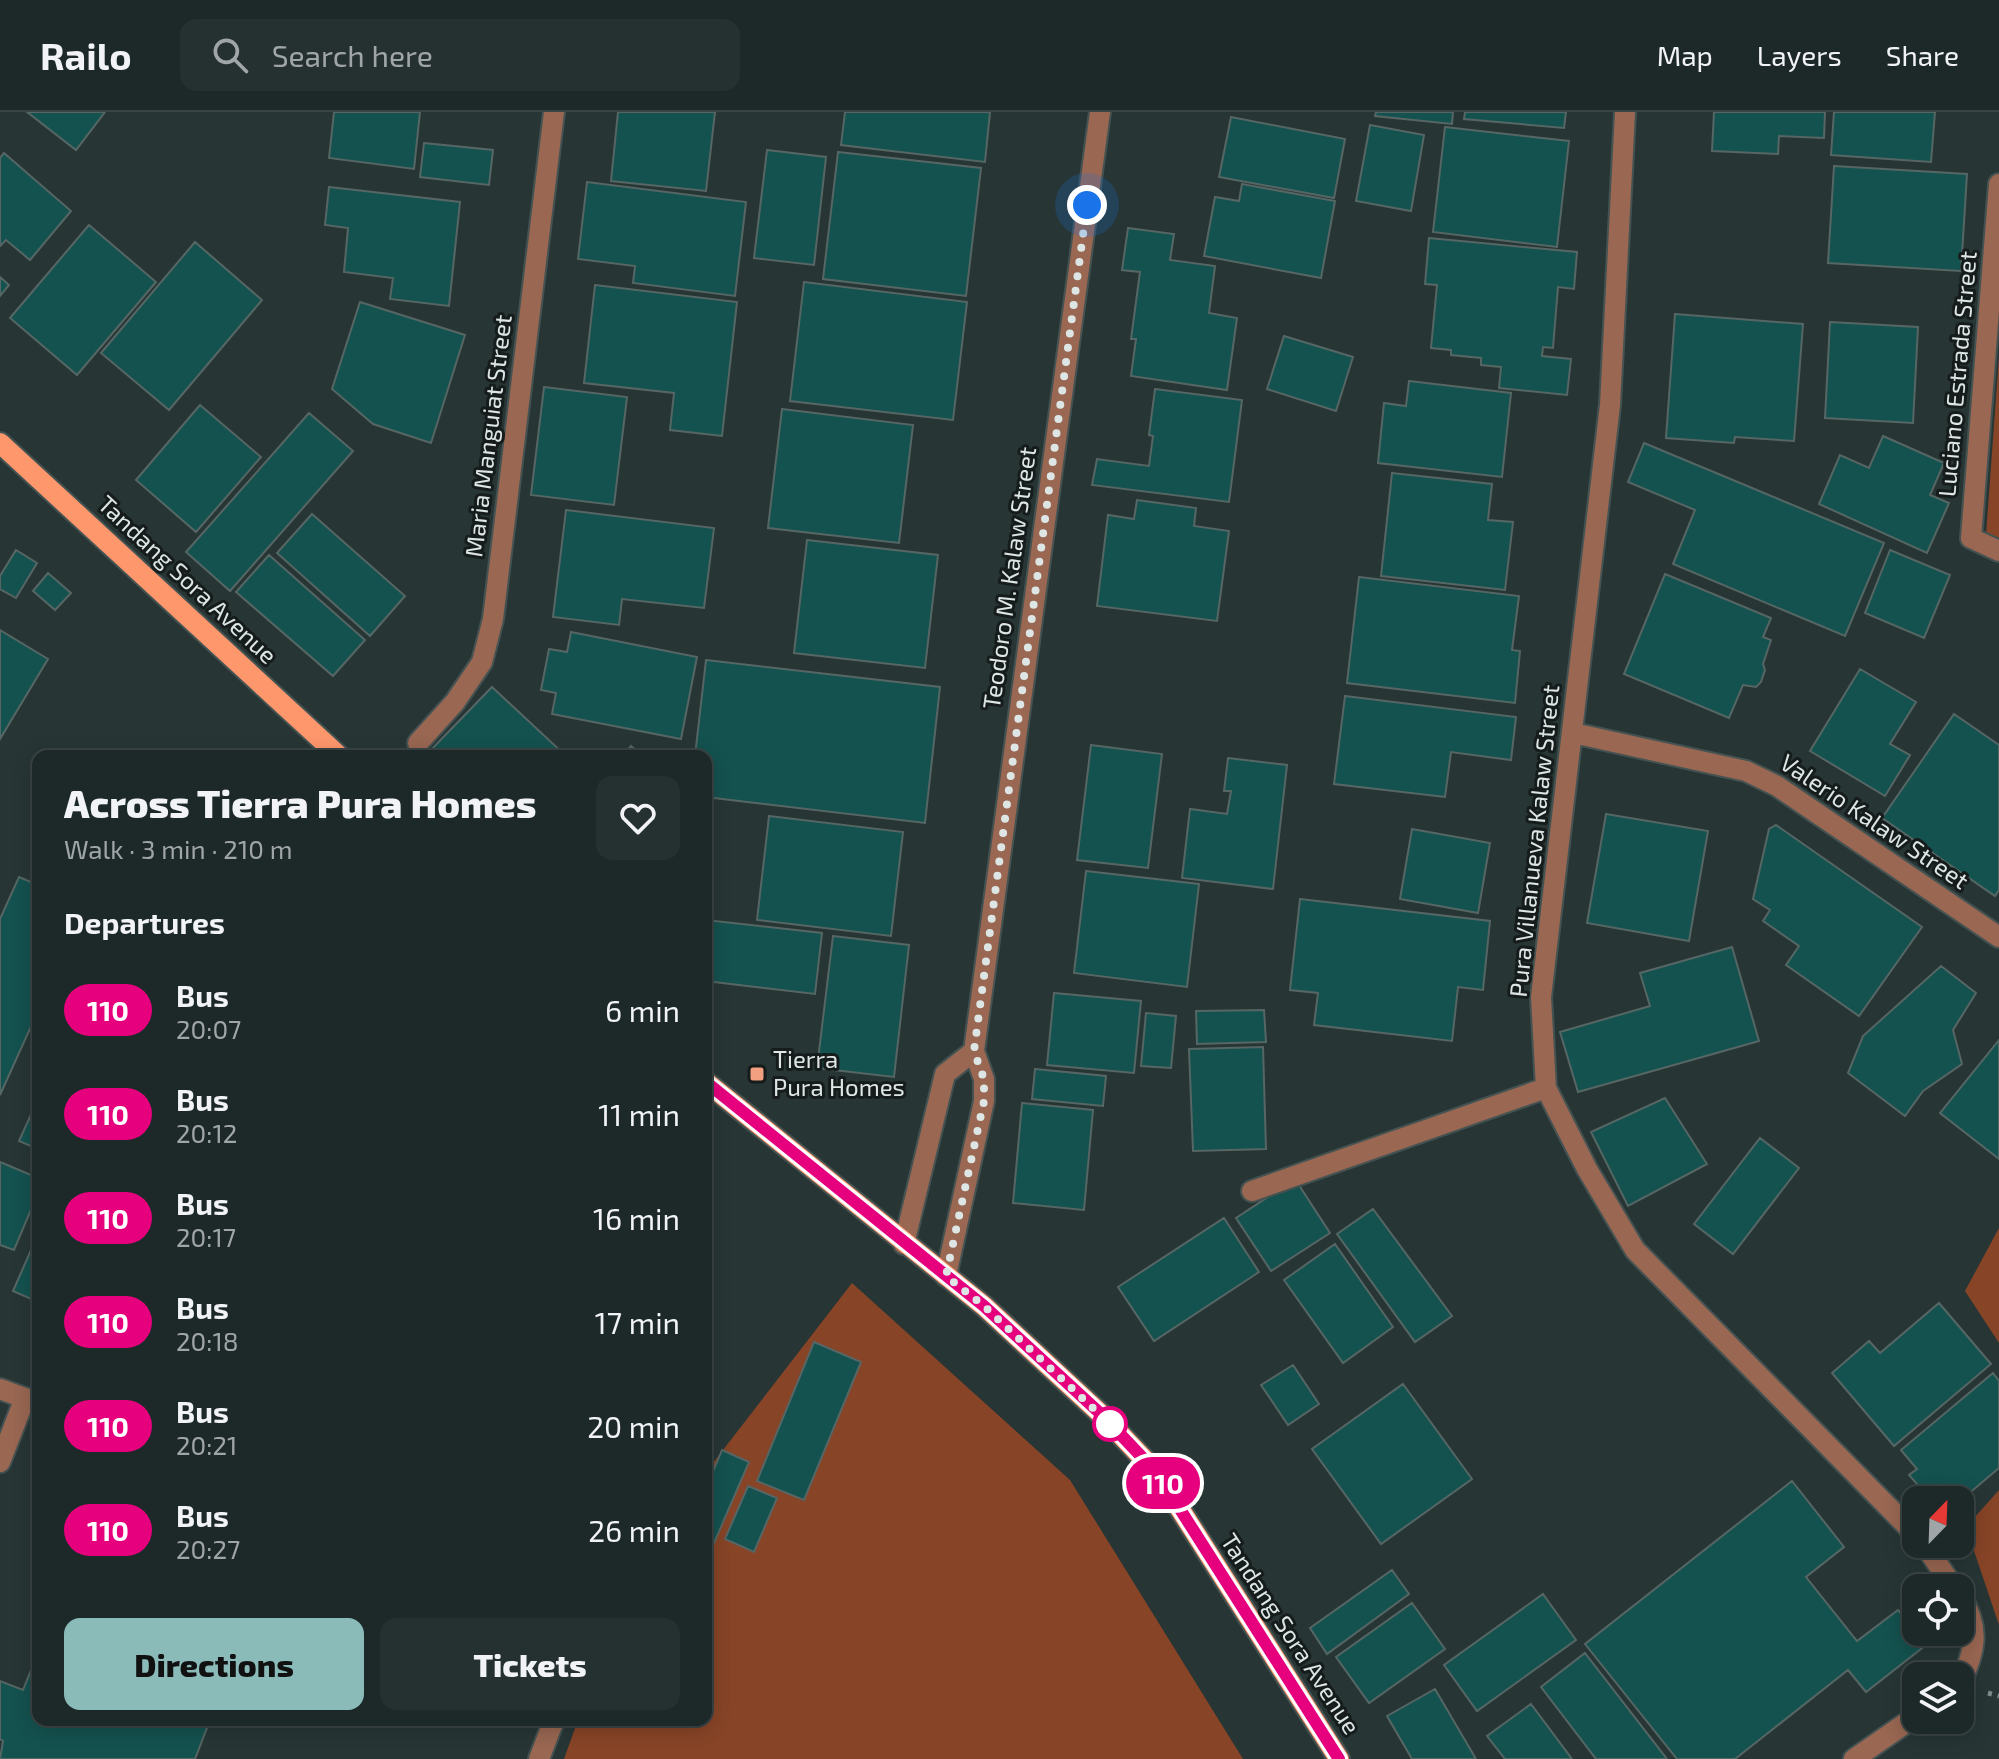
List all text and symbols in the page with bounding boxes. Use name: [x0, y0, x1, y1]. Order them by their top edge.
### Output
search box: [180, 19, 740, 91]
text: Railo: [40, 32, 132, 78]
icon: search: [208, 33, 252, 77]
text: Search here: [272, 37, 433, 73]
text: Map: [1657, 38, 1713, 72]
text: Layers: [1757, 38, 1842, 72]
text: Share: [1886, 38, 1959, 72]
your location: [1067, 185, 1107, 225]
street label: Luciano Estrada Street: [1931, 250, 1982, 498]
street label: Maria Manguiat Street: [458, 313, 517, 559]
street label: Teodoro M. Kalaw Street: [976, 445, 1041, 711]
street label: Tandang Sora Avenue: [93, 489, 283, 669]
street label: Pura Villanueva Kalaw Street: [1503, 683, 1564, 998]
street label: Valerio Kalaw Street: [1775, 747, 1974, 894]
button: heart: [596, 776, 680, 860]
text: Across Tierra Pura Homes: [64, 780, 536, 826]
text: Walk · 3 min · 210 m: [64, 833, 293, 864]
text: Departures: [64, 904, 225, 940]
text: Bus: [176, 977, 229, 1013]
text: 6 min: [605, 992, 680, 1028]
text: 110: [87, 993, 129, 1027]
text: 20:07: [176, 1013, 241, 1044]
place label: Tierra Pura Homes: [773, 1044, 905, 1101]
marker: Tierra Pura Homes: [748, 1065, 766, 1083]
text: Bus: [176, 1081, 229, 1117]
text: 11 min: [598, 1096, 680, 1132]
text: 110: [87, 1097, 129, 1131]
text: 20:12: [176, 1117, 237, 1148]
text: Bus: [176, 1185, 229, 1221]
text: 16 min: [593, 1200, 680, 1236]
text: 110: [87, 1201, 129, 1235]
text: 20:17: [176, 1221, 236, 1252]
text: Bus: [176, 1289, 229, 1325]
text: 17 min: [595, 1304, 680, 1340]
text: 110: [87, 1305, 129, 1339]
text: 20:18: [176, 1325, 239, 1356]
text: Bus: [176, 1393, 229, 1429]
unlabelled marker: [1093, 1407, 1127, 1441]
text: 20 min: [587, 1408, 680, 1444]
text: 110: [87, 1409, 129, 1443]
text: 20:21: [176, 1429, 237, 1460]
line badge: 110: [1117, 1457, 1209, 1509]
text: 110: [1142, 1466, 1184, 1500]
north arrow: [1902, 1486, 1974, 1558]
map controls: [1902, 1486, 1974, 1734]
text: Bus: [176, 1497, 229, 1533]
text: 26 min: [588, 1512, 680, 1548]
text: 110: [87, 1513, 129, 1547]
street label: Tandang Sora Avenue: [1216, 1527, 1367, 1739]
text: 20:27: [176, 1533, 240, 1564]
button: locate: [1902, 1574, 1974, 1646]
button: Directions: [64, 1618, 364, 1710]
button: Tickets: [380, 1618, 680, 1710]
button: layers: [1902, 1662, 1974, 1734]

